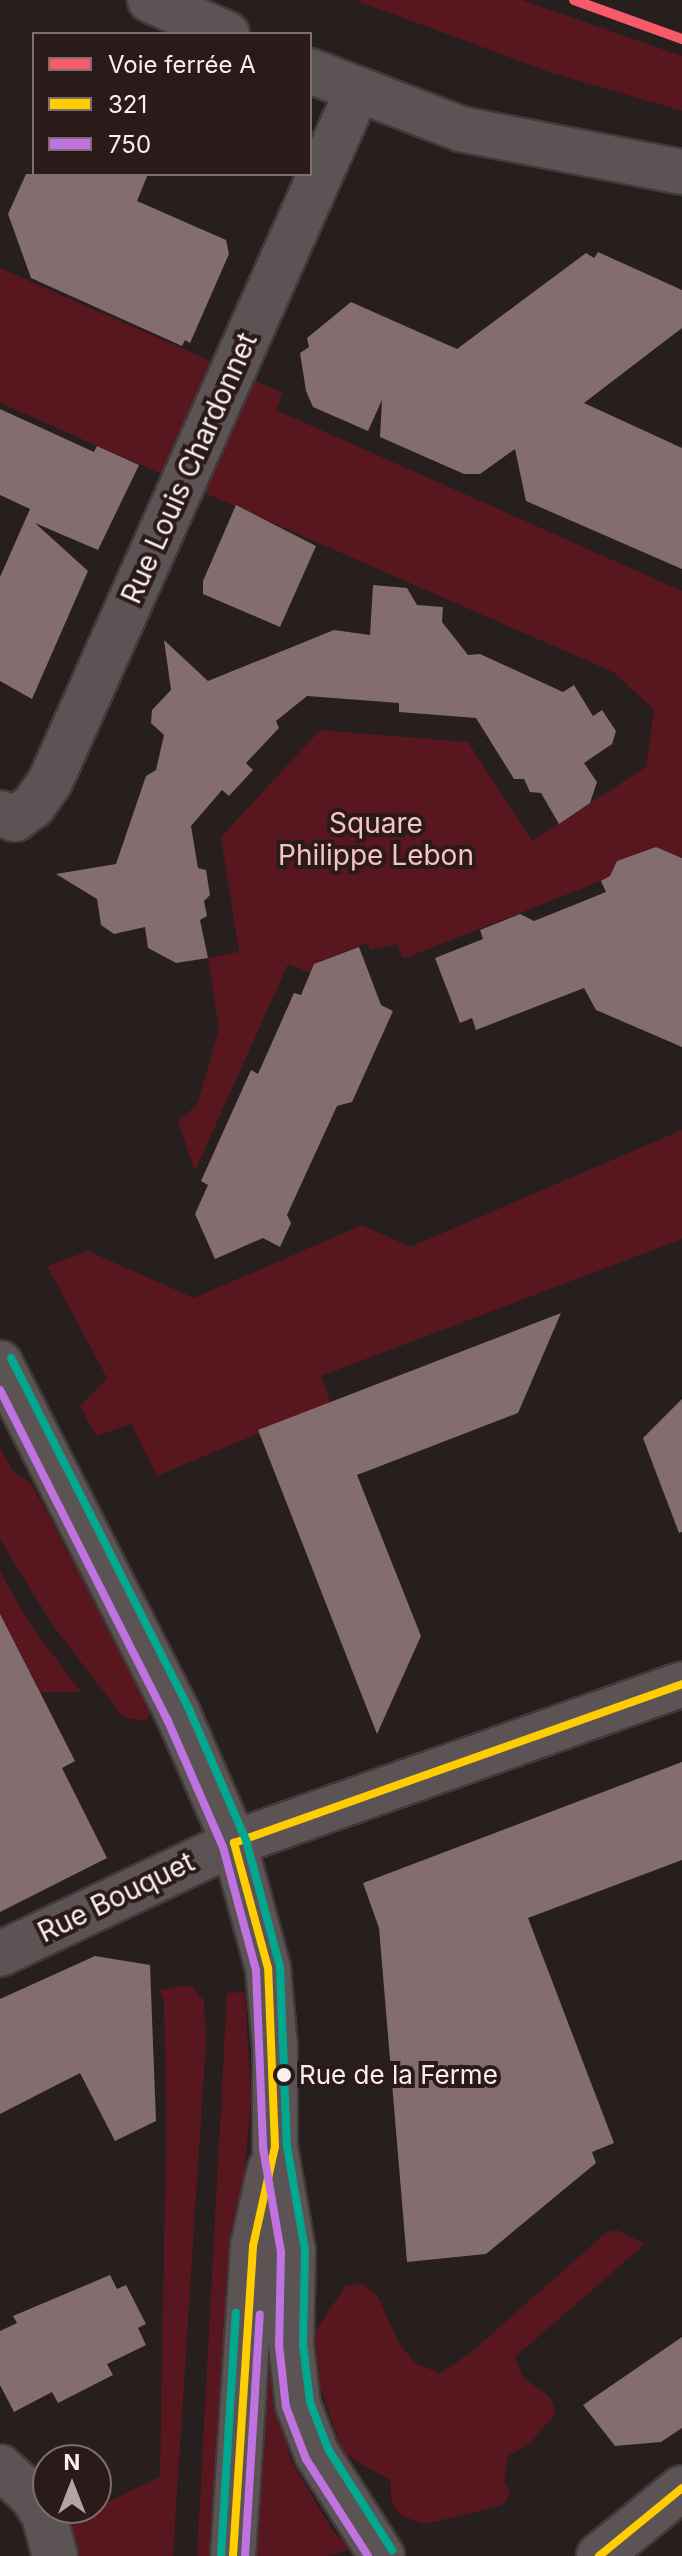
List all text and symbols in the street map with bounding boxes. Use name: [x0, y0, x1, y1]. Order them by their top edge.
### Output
legend: [32, 32, 312, 176]
text: Voie ferrée A: [108, 50, 256, 79]
text: 321: [108, 90, 147, 119]
text: 750: [108, 130, 151, 159]
street label: Rue Louis Chardonnet: [114, 327, 264, 609]
park label: Square Philippe Lebon: [278, 806, 474, 872]
street label: Rue Bouquet: [32, 1845, 200, 1949]
place label: Rue de la Ferme: [299, 2059, 498, 2091]
marker: Rue de la Ferme: [276, 2067, 292, 2083]
north arrow: [32, 2444, 112, 2524]
text: N: [64, 2449, 80, 2475]

